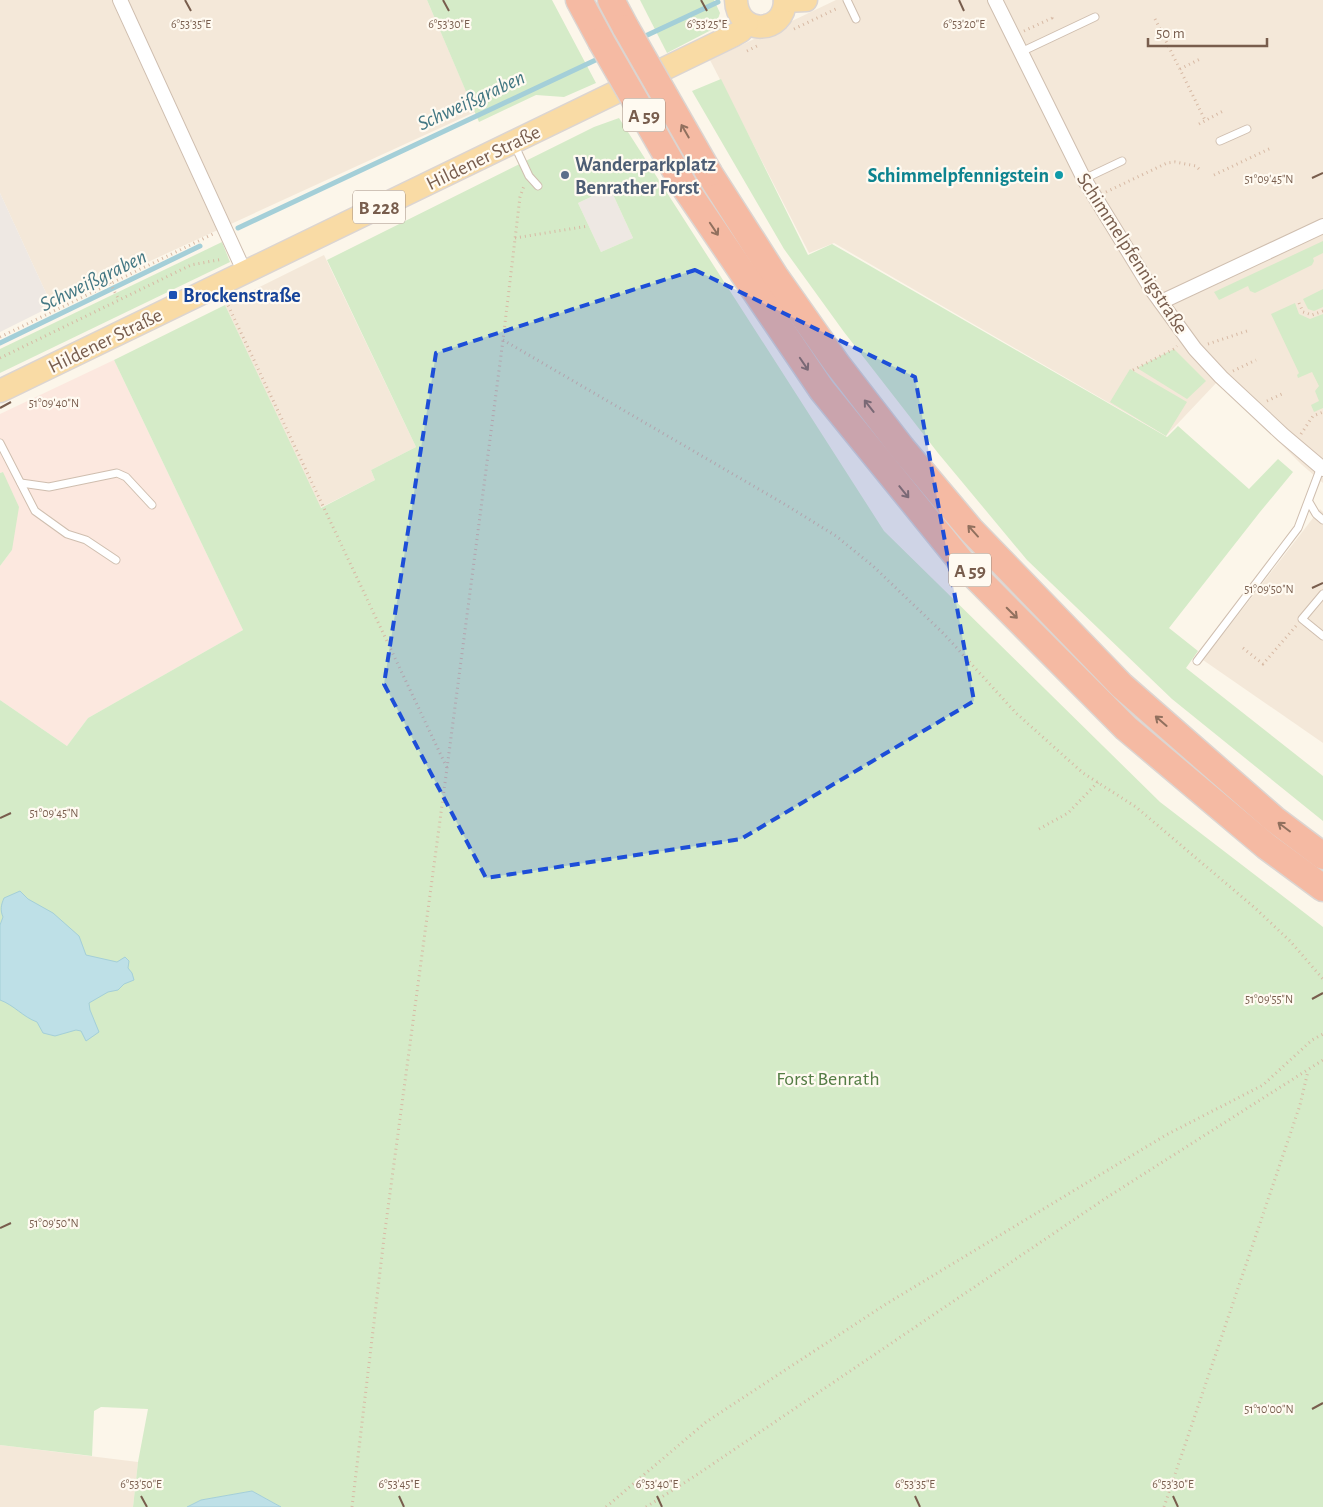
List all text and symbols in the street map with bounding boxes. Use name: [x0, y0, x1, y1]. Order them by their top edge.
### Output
scale bar: [1148, 15, 1267, 47]
text: 6°53'35"E: [171, 18, 211, 30]
text: 6°53'30"E: [428, 18, 470, 30]
text: 6°53'25"E: [687, 18, 728, 30]
text: 6°53'20"E: [943, 18, 985, 30]
text: 50 m: [1156, 26, 1185, 41]
water label: Schweißgraben: [414, 66, 528, 134]
road number: A 59: [623, 98, 665, 132]
street label: Hildener Straße: [423, 122, 544, 194]
one-way arrow: [680, 124, 689, 139]
place label: Wanderparkplatz Benrather Forst: [575, 155, 716, 198]
place label: Schimmelpfennigstein: [868, 166, 1049, 186]
marker: Wanderparkplatz Benrather Forst: [559, 169, 571, 181]
marker: Schimmelpfennigstein: [1053, 169, 1065, 181]
street label: Schimmelpfennigstraße: [1073, 170, 1192, 338]
text: 51°09'45"N: [1245, 173, 1293, 185]
road number: B 228: [353, 190, 405, 223]
one-way arrow: [708, 222, 719, 236]
water label: Schweißgraben: [37, 246, 150, 315]
place label: Brockenstraße: [183, 286, 301, 306]
marker: Brockenstraße: [167, 289, 179, 301]
street label: Hildener Straße: [45, 305, 166, 377]
one-way arrow: [799, 357, 809, 371]
text: 51°09'40"N: [29, 397, 79, 409]
one-way arrow: [864, 400, 875, 413]
one-way arrow: [899, 485, 910, 498]
one-way arrow: [967, 525, 978, 538]
road number: A 59: [949, 554, 991, 586]
text: 51°09'50"N: [1244, 583, 1294, 595]
one-way arrow: [1006, 607, 1018, 619]
one-way arrow: [1155, 716, 1168, 727]
text: 51°09'45"N: [30, 807, 78, 819]
one-way arrow: [1277, 822, 1291, 832]
text: 51°09'55"N: [1245, 993, 1293, 1005]
park label: Forst Benrath: [776, 1069, 880, 1089]
text: 51°09'50"N: [29, 1217, 79, 1229]
text: 51°10'00"N: [1244, 1403, 1294, 1415]
text: 6°53'50"E: [120, 1478, 162, 1490]
text: 6°53'45"E: [378, 1478, 420, 1490]
text: 6°53'40"E: [636, 1478, 678, 1490]
text: 6°53'35"E: [895, 1478, 935, 1490]
text: 6°53'30"E: [1152, 1478, 1194, 1490]

